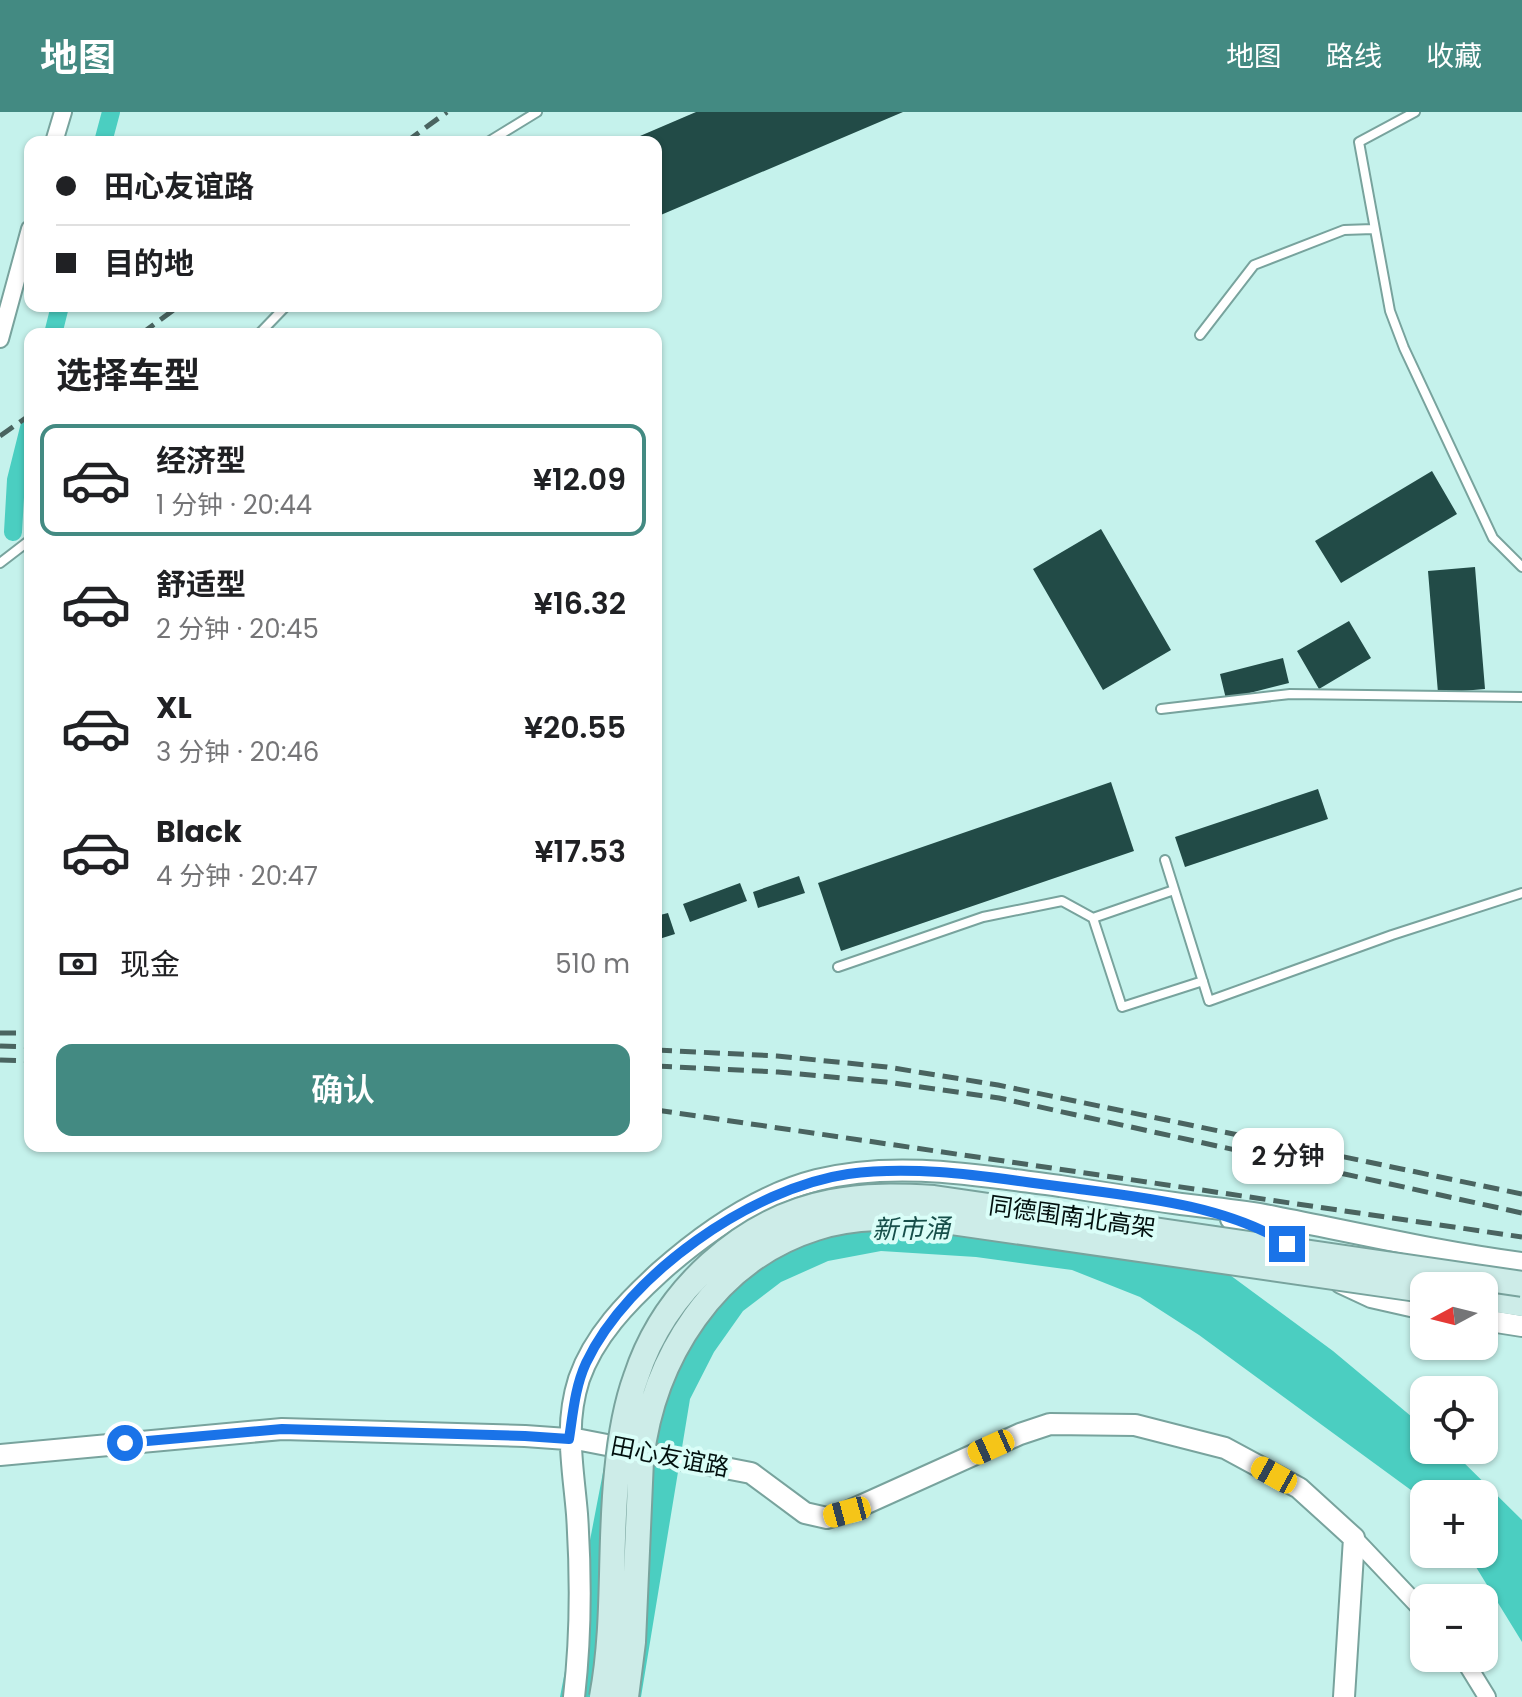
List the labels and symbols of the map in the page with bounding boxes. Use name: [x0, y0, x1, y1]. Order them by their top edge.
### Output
callout: 2 分钟: [1231, 1128, 1343, 1184]
street label: 同德围南北高架: [987, 1188, 1158, 1245]
water label: 新市涌: [872, 1210, 953, 1248]
route end: [1269, 1226, 1305, 1262]
north arrow: [1410, 1272, 1498, 1360]
route start: [107, 1425, 143, 1461]
car: [964, 1426, 1018, 1468]
street label: 田心友谊路: [608, 1429, 732, 1484]
car: [1247, 1453, 1301, 1497]
car: [821, 1494, 873, 1530]

